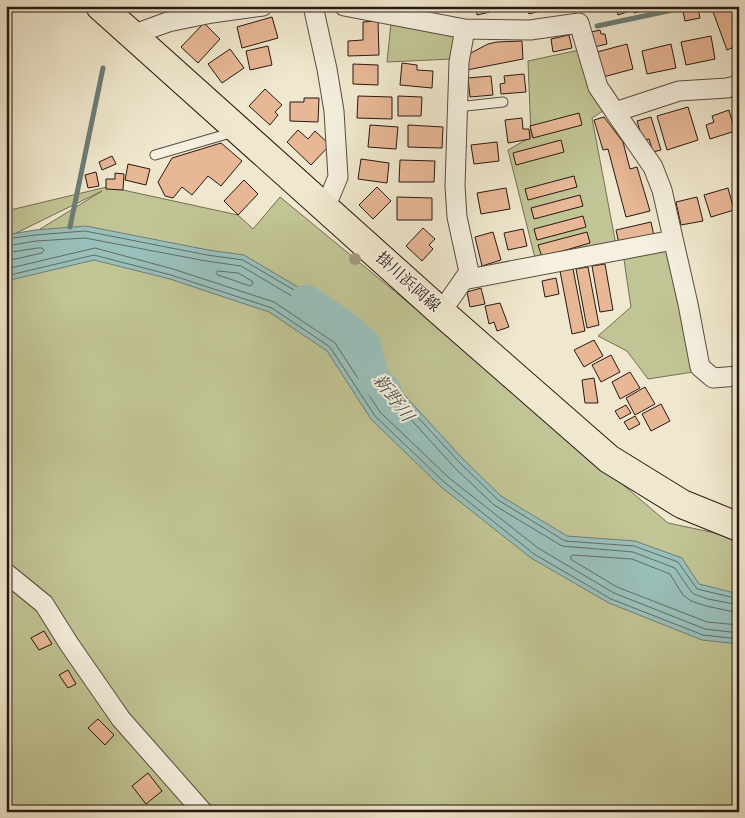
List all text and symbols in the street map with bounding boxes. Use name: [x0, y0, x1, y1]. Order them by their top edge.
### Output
street label: 掛川浜岡線: [372, 248, 444, 316]
water label: 新野川: [368, 370, 420, 428]

